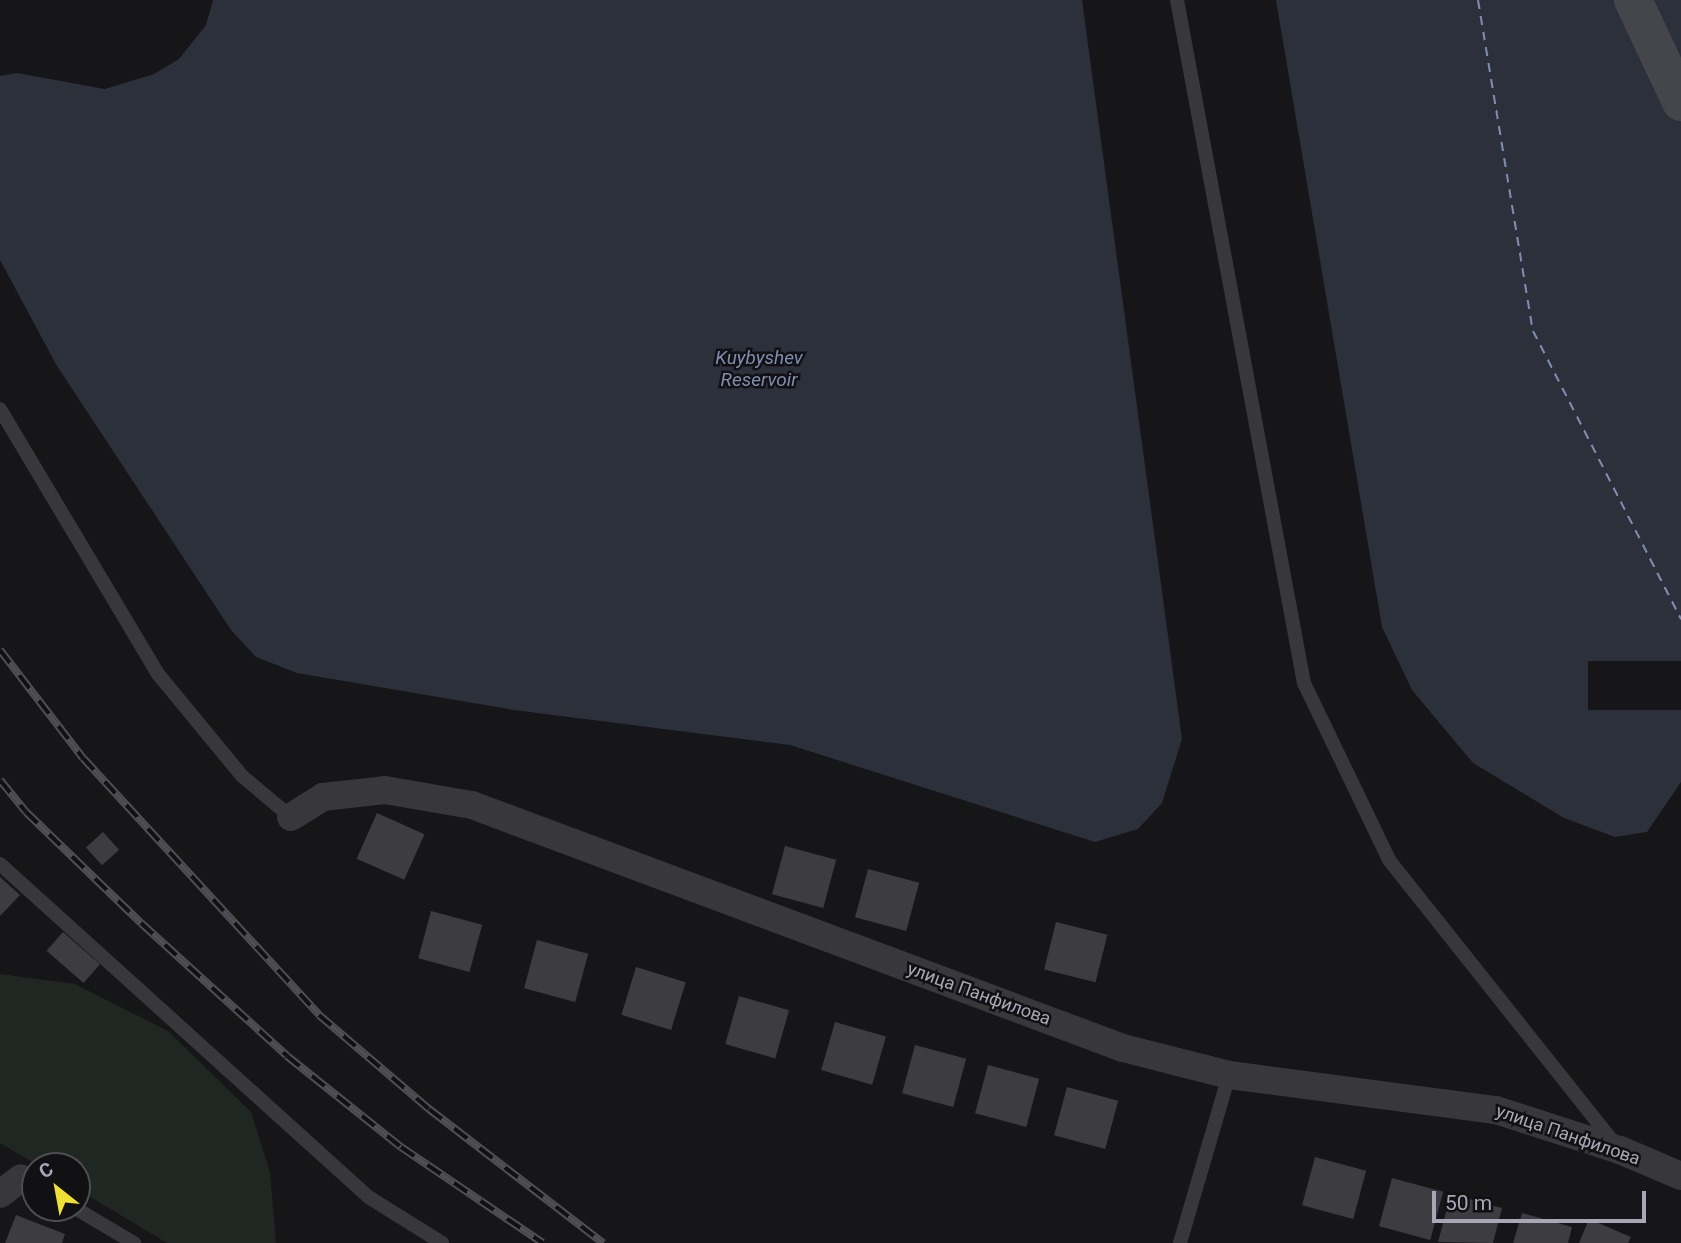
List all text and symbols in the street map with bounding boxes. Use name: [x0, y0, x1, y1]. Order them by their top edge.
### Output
water label: Kuybyshev Reservoir: [715, 347, 803, 391]
street label: улица Панфилова: [904, 958, 1054, 1030]
street label: улица Панфилова: [1493, 1100, 1643, 1170]
north arrow: [21, 1152, 91, 1222]
text: С: [35, 1157, 57, 1183]
scale bar: [1436, 1176, 1650, 1220]
text: 50 m: [1445, 1191, 1492, 1215]

